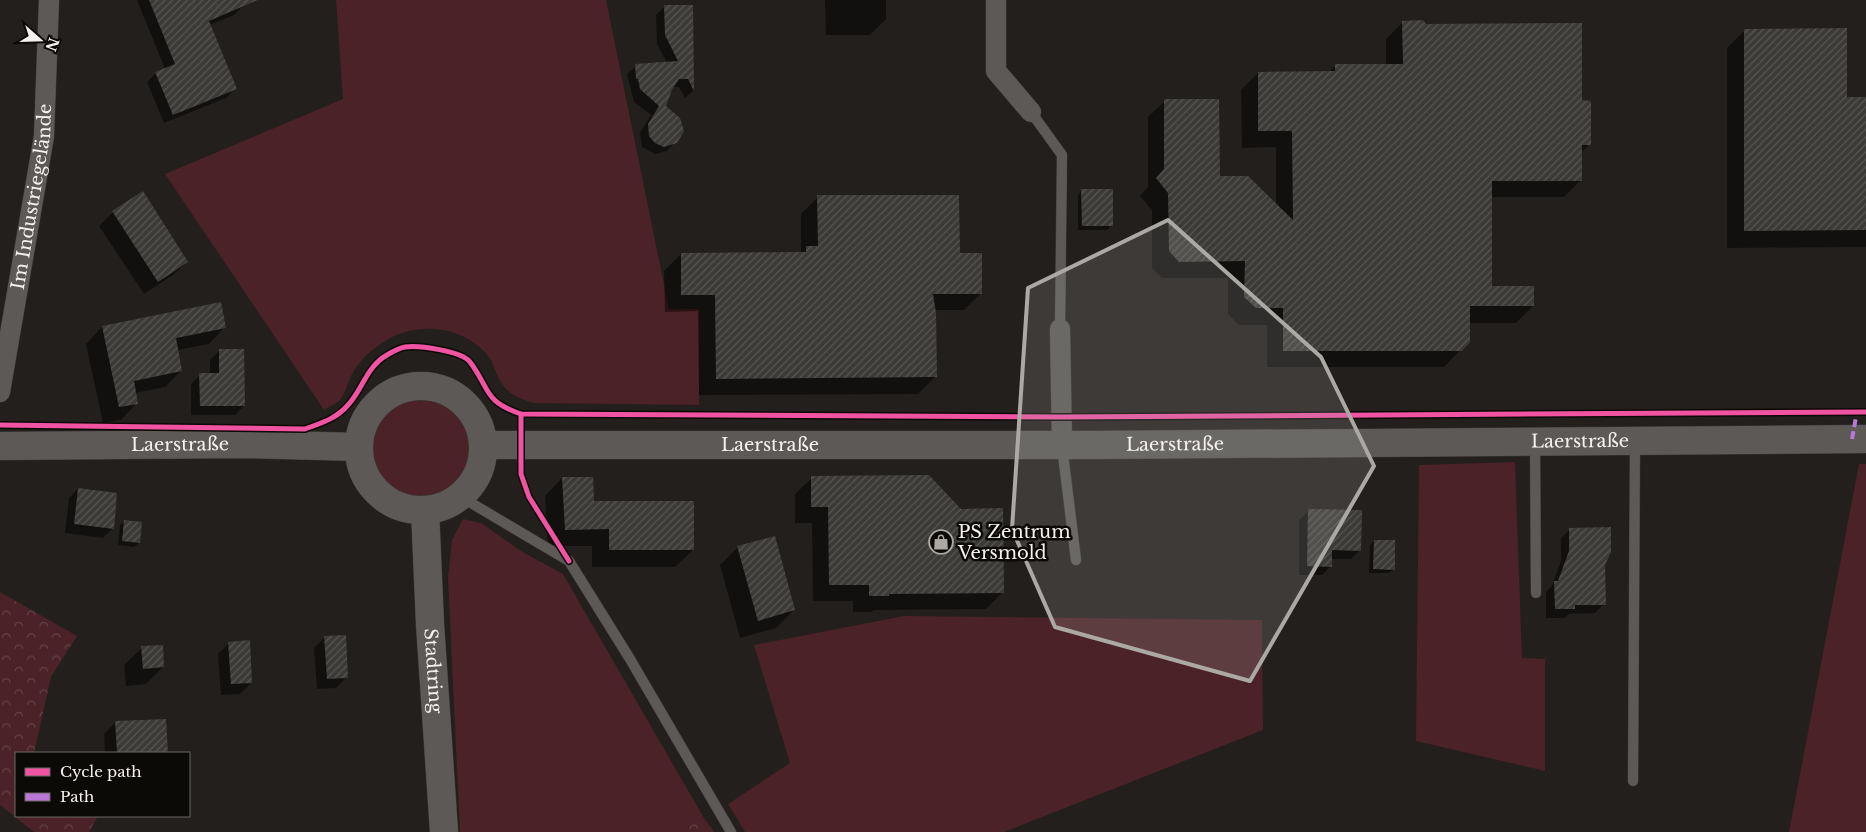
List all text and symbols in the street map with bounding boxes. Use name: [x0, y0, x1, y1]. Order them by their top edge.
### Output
north arrow: [15, 15, 65, 65]
text: N: [42, 35, 63, 54]
street label: Im Industriegelände: [7, 103, 56, 291]
street label: Laerstraße: [1531, 430, 1629, 453]
street label: Laerstraße: [131, 433, 229, 456]
street label: Laerstraße: [1126, 433, 1224, 456]
street label: Laerstraße: [721, 434, 819, 456]
place label: PS Zentrum Versmold: [957, 521, 1070, 564]
shop icon: PS Zentrum Versmold: [928, 529, 954, 555]
street label: Stadtring: [419, 628, 447, 714]
legend: [15, 752, 190, 817]
text: Cycle path: [60, 762, 142, 781]
text: Path: [60, 787, 94, 806]

